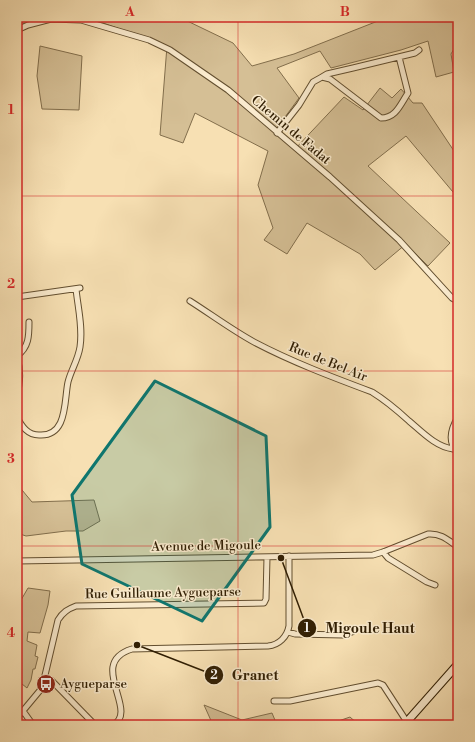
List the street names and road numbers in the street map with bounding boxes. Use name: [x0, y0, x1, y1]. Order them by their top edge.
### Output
street label: Chemin de Fadat: [248, 92, 334, 168]
street label: Rue de Bel Air: [286, 339, 370, 385]
street label: Avenue de Migoule: [150, 537, 261, 555]
street label: Rue Guillaume Aygueparse: [85, 584, 242, 602]

